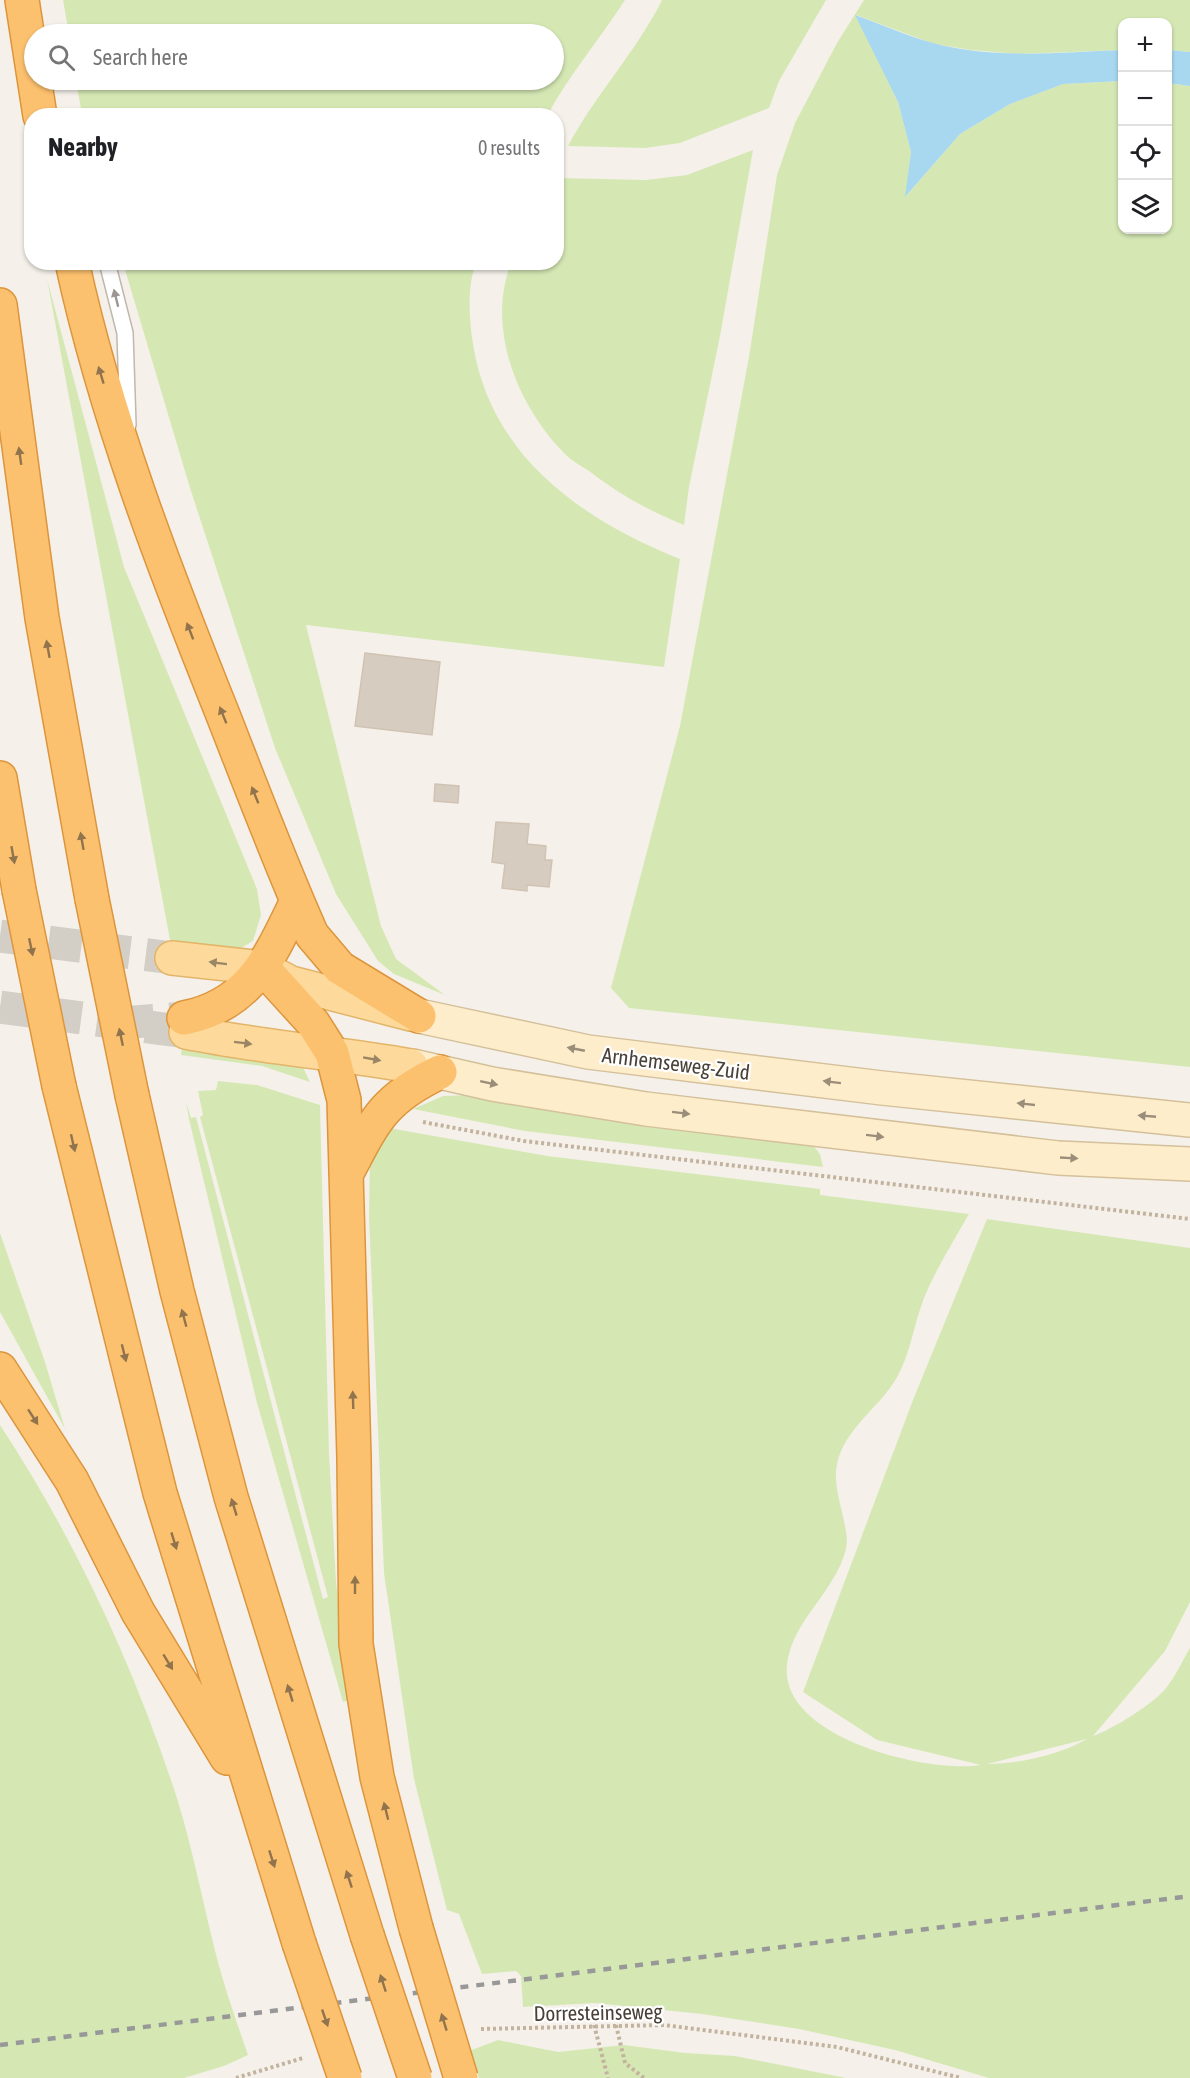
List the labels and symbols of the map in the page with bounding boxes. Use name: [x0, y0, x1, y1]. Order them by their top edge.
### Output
one-way arrow: [111, 288, 121, 307]
one-way arrow: [96, 365, 105, 383]
one-way arrow: [15, 447, 24, 466]
one-way arrow: [184, 622, 194, 640]
one-way arrow: [43, 639, 52, 658]
one-way arrow: [218, 706, 227, 724]
one-way arrow: [250, 786, 259, 804]
one-way arrow: [77, 831, 86, 850]
one-way arrow: [9, 845, 18, 864]
one-way arrow: [27, 938, 36, 957]
one-way arrow: [208, 958, 227, 968]
one-way arrow: [116, 1028, 125, 1047]
one-way arrow: [234, 1038, 253, 1047]
street label: Arnhemseweg-Zuid: [601, 1042, 751, 1084]
one-way arrow: [566, 1044, 585, 1053]
one-way arrow: [362, 1055, 381, 1064]
one-way arrow: [822, 1077, 841, 1087]
one-way arrow: [479, 1079, 498, 1088]
one-way arrow: [1016, 1099, 1035, 1109]
one-way arrow: [672, 1108, 691, 1118]
one-way arrow: [1138, 1111, 1157, 1121]
one-way arrow: [865, 1131, 884, 1141]
one-way arrow: [69, 1134, 78, 1153]
one-way arrow: [1059, 1154, 1078, 1163]
one-way arrow: [179, 1309, 188, 1327]
one-way arrow: [120, 1343, 130, 1362]
one-way arrow: [348, 1390, 357, 1409]
one-way arrow: [27, 1409, 38, 1425]
one-way arrow: [229, 1498, 238, 1516]
one-way arrow: [170, 1532, 179, 1550]
one-way arrow: [350, 1576, 360, 1595]
one-way arrow: [163, 1654, 174, 1670]
one-way arrow: [285, 1684, 294, 1702]
one-way arrow: [380, 1801, 390, 1820]
one-way arrow: [268, 1850, 277, 1868]
one-way arrow: [344, 1870, 353, 1888]
one-way arrow: [378, 1974, 387, 1992]
street label: Dorresteinseweg: [533, 1999, 663, 2025]
one-way arrow: [320, 2009, 330, 2027]
one-way arrow: [439, 2013, 448, 2031]

